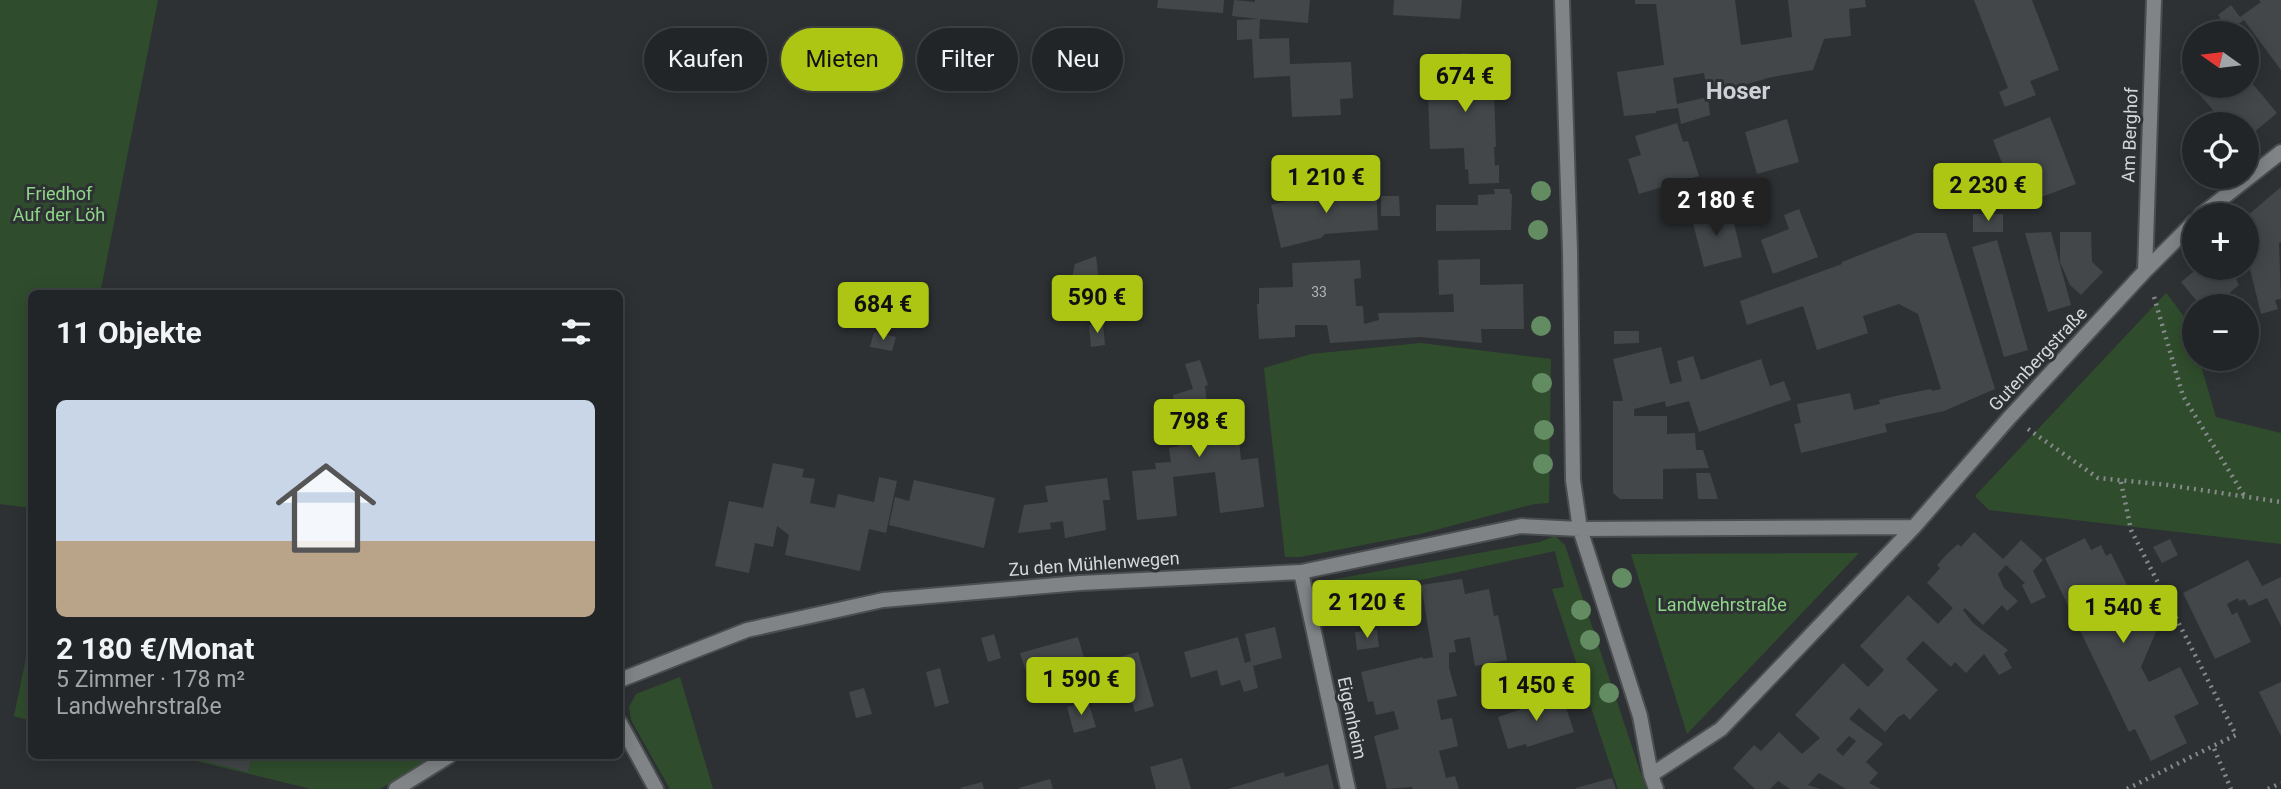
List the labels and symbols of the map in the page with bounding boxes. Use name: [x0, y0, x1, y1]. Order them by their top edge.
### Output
north arrow: [2182, 21, 2259, 98]
pin: 674 €: [1416, 54, 1514, 114]
district label: Hoser: [1706, 77, 1770, 105]
street label: Am Berghof: [2117, 86, 2142, 183]
pin: 1 210 €: [1261, 156, 1391, 215]
pin: 2 230 €: [1923, 164, 2053, 223]
pin: 2 180 €: [1651, 178, 1781, 238]
park label: Friedhof Auf der Löh: [13, 183, 105, 225]
pin: 590 €: [1048, 276, 1146, 335]
pin: 684 €: [834, 282, 932, 342]
house number: 33: [1311, 284, 1327, 300]
street label: Gutenbergstraße: [1984, 302, 2091, 415]
pin: 798 €: [1150, 400, 1248, 459]
street label: Zu den Mühlenwegen: [1008, 547, 1180, 580]
pin: 2 120 €: [1302, 580, 1432, 640]
pin: 1 540 €: [2058, 586, 2188, 645]
park label: Landwehrstraße: [1657, 594, 1787, 615]
pin: 1 590 €: [1016, 658, 1146, 717]
pin: 1 450 €: [1471, 664, 1601, 723]
street label: Eigenheim: [1334, 675, 1371, 761]

